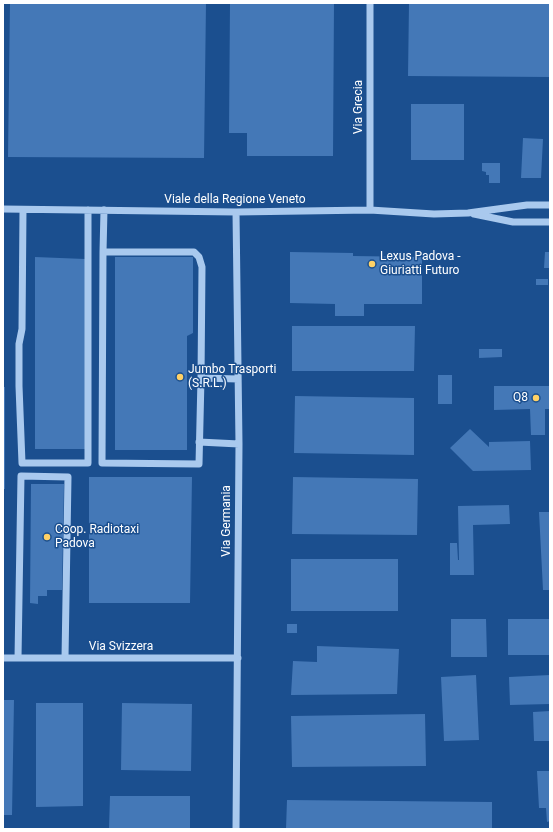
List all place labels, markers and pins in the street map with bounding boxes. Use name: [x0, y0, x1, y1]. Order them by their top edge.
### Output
place label: Lexus Padova - Giuriatti Futuro: [380, 250, 461, 278]
marker: Lexus Padova - Giuriatti Futuro: [367, 259, 377, 269]
place label: Jumbo Trasporti (S.R.L.): [188, 363, 276, 391]
marker: Jumbo Trasporti (S.R.L.): [175, 372, 185, 382]
place label: Q8: [513, 391, 528, 405]
marker: Q8: [531, 393, 541, 403]
place label: Coop. Radiotaxi Padova: [55, 523, 139, 551]
marker: Coop. Radiotaxi Padova: [42, 532, 52, 542]

